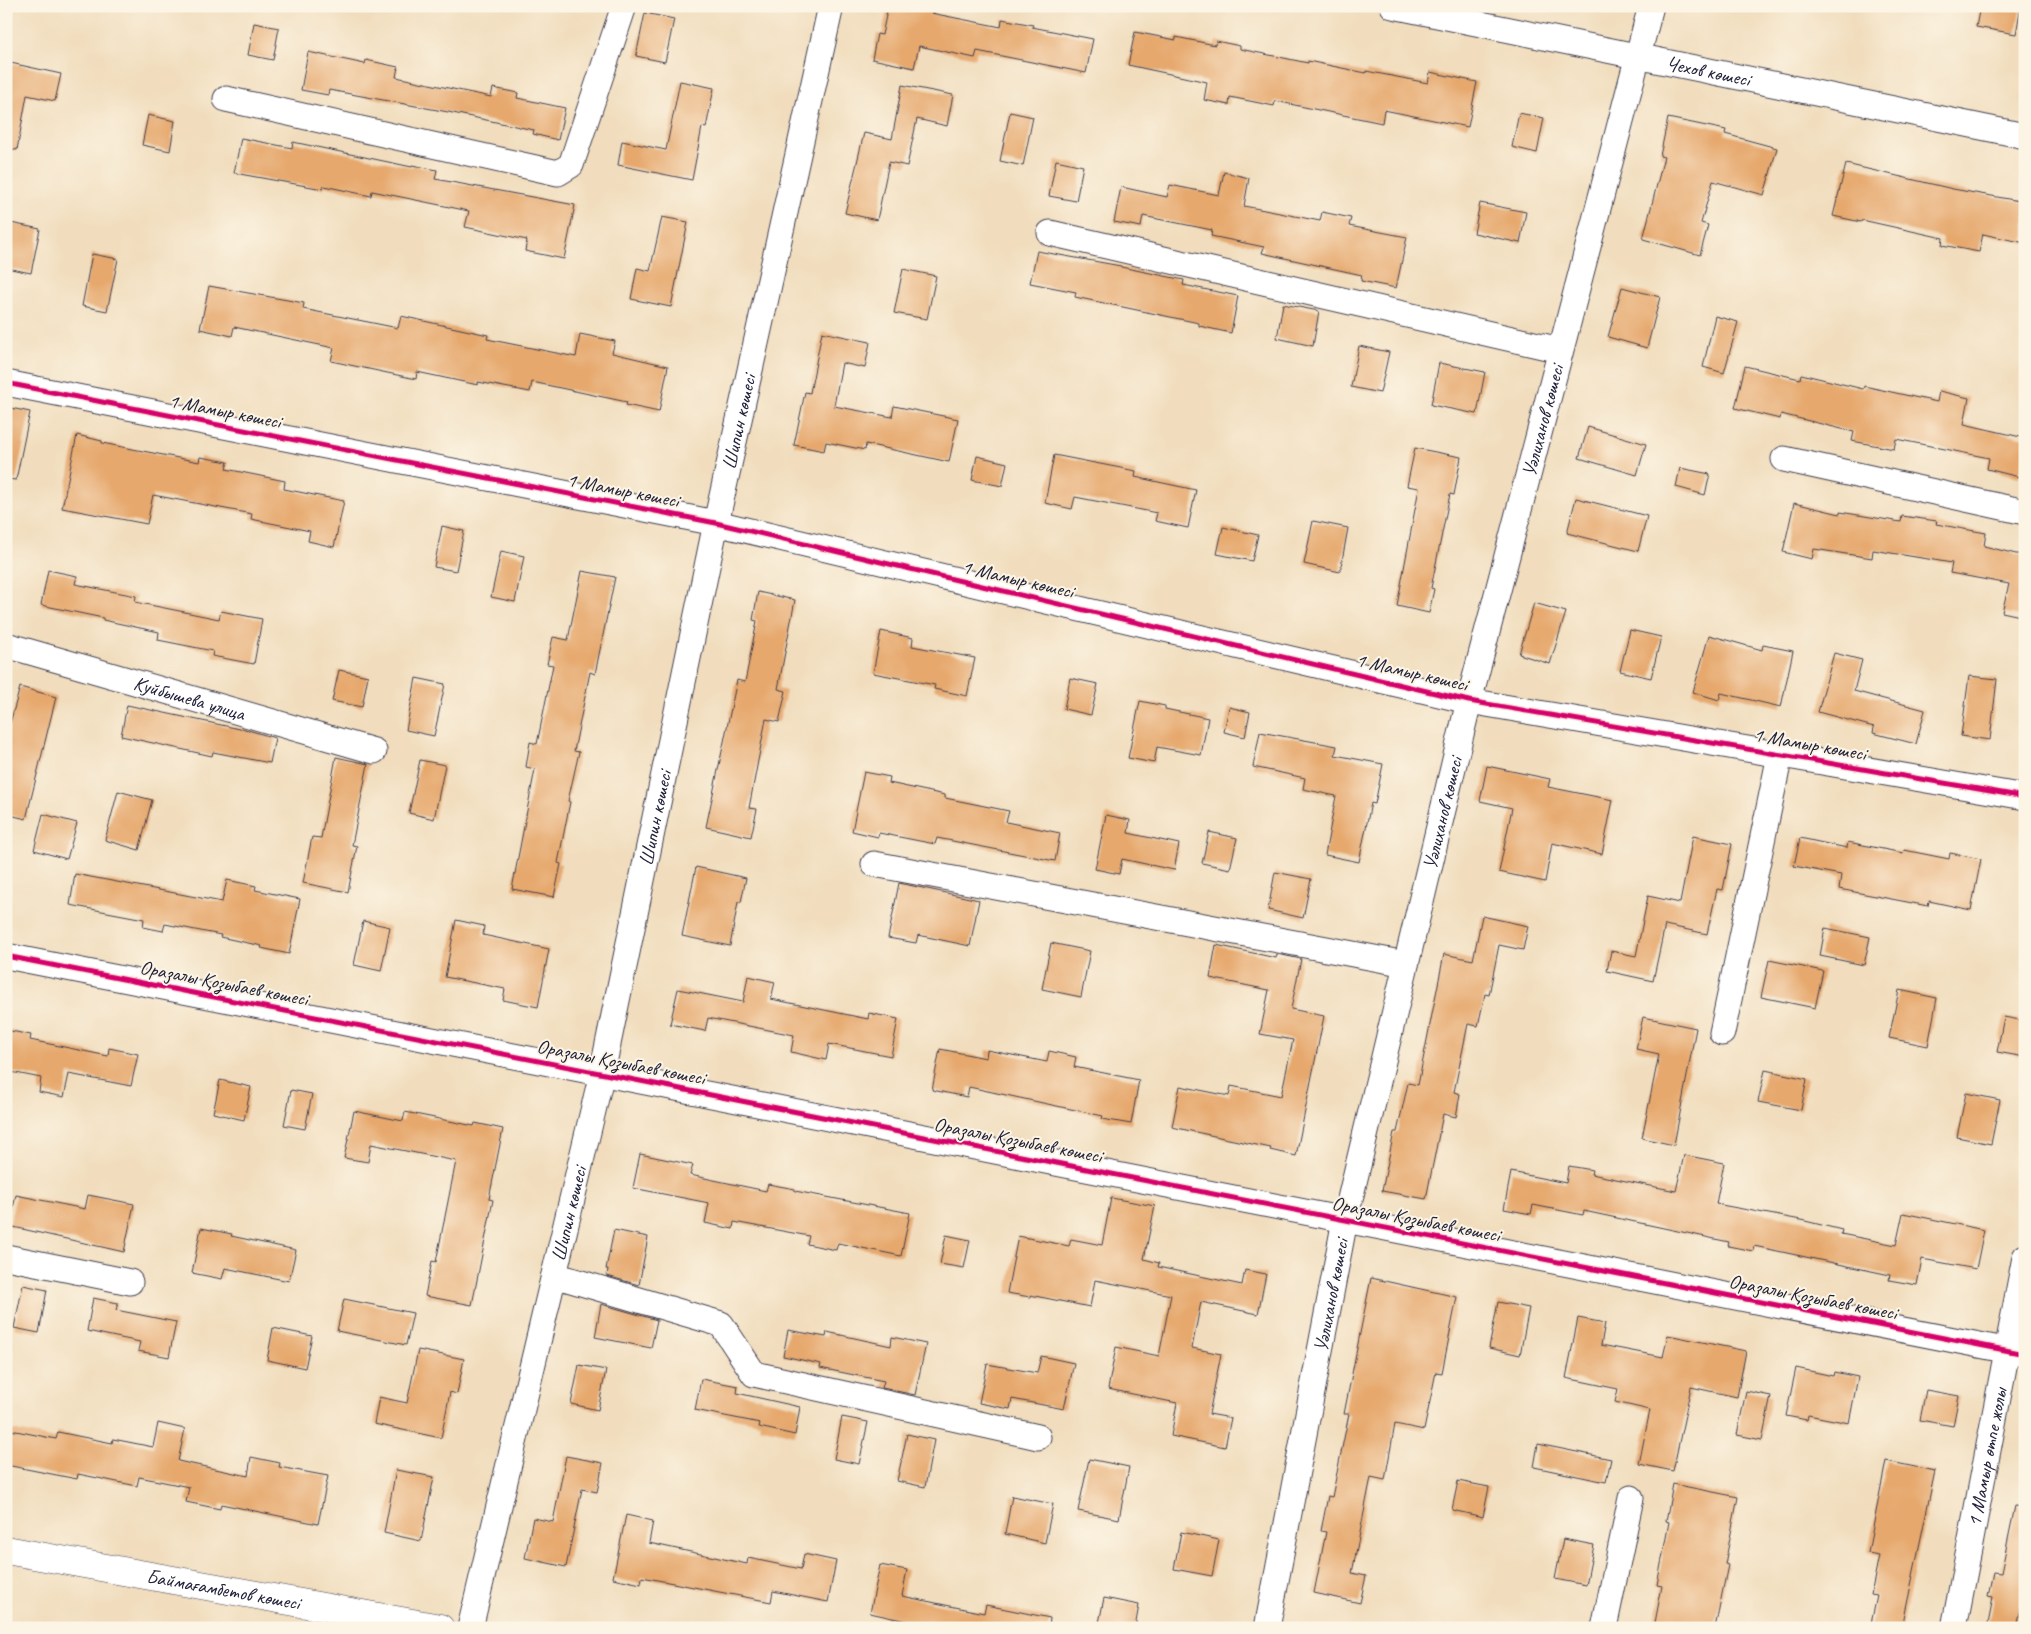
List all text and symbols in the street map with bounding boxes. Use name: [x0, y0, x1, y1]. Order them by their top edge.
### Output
street label: Чехов көшесі: [1664, 50, 1755, 92]
street label: Уәлиханов көшесі: [1516, 360, 1570, 479]
street label: Шипин көшесі: [716, 370, 762, 471]
street label: 1 Мамыр көшесі: [167, 388, 285, 435]
street label: 1 Мамыр көшесі: [565, 467, 683, 514]
street label: 1 Мамыр көшесі: [960, 554, 1078, 604]
street label: 1 Мамыр көшесі: [1354, 647, 1472, 697]
street label: Куйбышева улица: [131, 670, 250, 726]
street label: 1 Мамыр көшесі: [1752, 722, 1870, 767]
street label: Уәлиханов көшесі: [1417, 752, 1468, 871]
street label: Шипин көшесі: [633, 766, 677, 868]
street label: Оразалы Қозыбаев көшесі: [138, 954, 312, 1013]
street label: Оразалы Қозыбаев көшесі: [535, 1033, 709, 1092]
street label: Оразалы Қозыбаев көшесі: [932, 1111, 1106, 1170]
street label: Шипин көшесі: [545, 1162, 592, 1263]
street label: Оразалы Қозыбаев көшесі: [1330, 1190, 1504, 1249]
street label: Уәлиханов көшесі: [1308, 1234, 1354, 1354]
street label: Оразалы Қозыбаев көшесі: [1727, 1268, 1901, 1327]
street label: 1 Мамыр өтпе жолы: [1961, 1384, 2012, 1529]
street label: Баймағамбетов көшесі: [145, 1563, 304, 1616]

